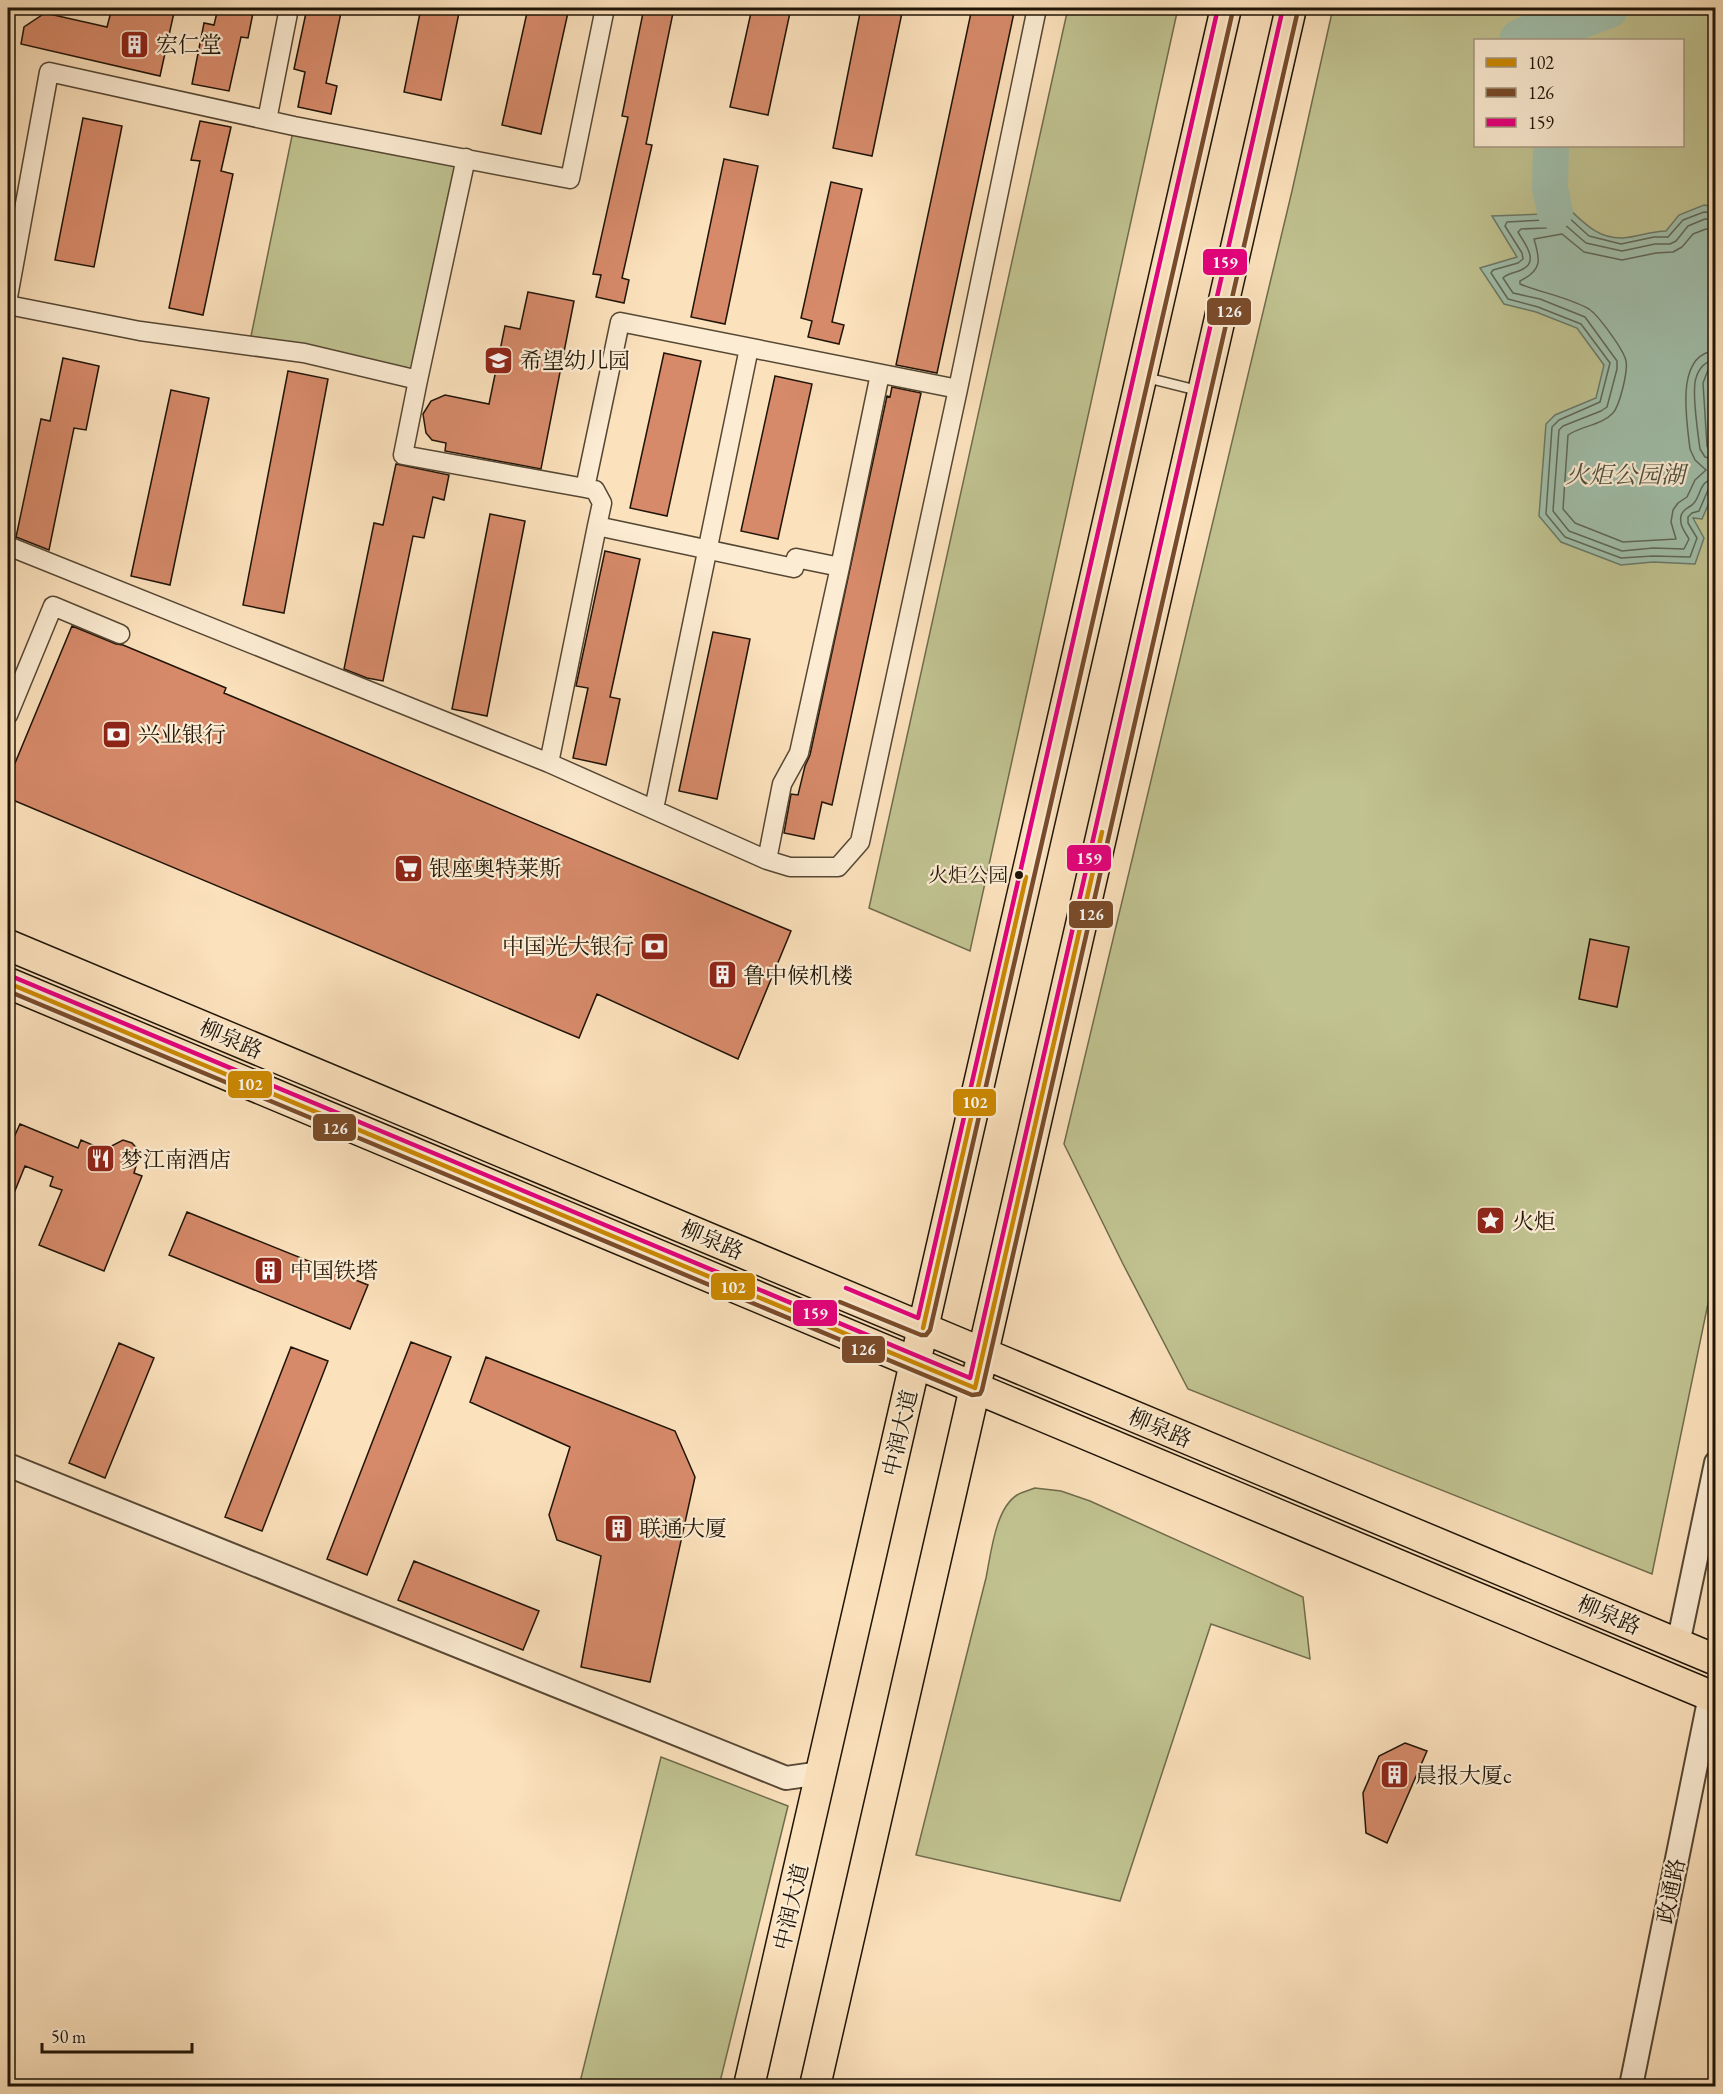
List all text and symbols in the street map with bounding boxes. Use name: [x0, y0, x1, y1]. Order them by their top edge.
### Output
building icon: 宏仁堂: [119, 28, 151, 60]
place label: 宏仁堂: [156, 30, 222, 59]
legend: [1474, 39, 1684, 147]
text: 102: [1528, 51, 1554, 74]
text: 126: [1528, 81, 1554, 104]
text: 159: [1528, 111, 1554, 134]
line badge: 159: [1202, 248, 1248, 276]
text: 159: [1212, 252, 1238, 273]
line badge: 126: [1206, 297, 1252, 326]
text: 126: [1216, 301, 1242, 322]
school or university icon: 希望幼儿园: [483, 344, 515, 376]
place label: 希望幼儿园: [520, 346, 630, 375]
water label: 火炬公园湖: [1565, 459, 1689, 490]
bank icon: 兴业银行: [101, 718, 133, 750]
place label: 兴业银行: [138, 720, 226, 749]
line badge: 159: [1066, 844, 1112, 872]
text: 159: [1076, 848, 1102, 869]
supermarket icon: 银座奥特莱斯: [392, 852, 424, 884]
place label: 银座奥特莱斯: [429, 854, 561, 883]
place label: 火炬公园: [928, 862, 1008, 888]
marker: 火炬公园: [1013, 869, 1025, 881]
line badge: 126: [1068, 900, 1114, 929]
text: 126: [1078, 904, 1104, 925]
bank icon: 中国光大银行: [639, 930, 671, 962]
place label: 中国光大银行: [502, 932, 634, 961]
building icon: 鲁中候机楼: [706, 959, 738, 991]
place label: 鲁中候机楼: [743, 961, 853, 990]
street label: 柳泉路: [195, 1013, 267, 1065]
line badge: 102: [227, 1070, 273, 1099]
text: 102: [237, 1074, 263, 1095]
line badge: 102: [952, 1088, 997, 1117]
text: 102: [962, 1092, 988, 1113]
line badge: 126: [312, 1113, 357, 1142]
text: 126: [322, 1118, 348, 1139]
restaurant icon: 梦江南酒店: [84, 1143, 116, 1175]
place label: 梦江南酒店: [121, 1145, 231, 1174]
place icon: 火炬: [1475, 1205, 1507, 1237]
place label: 火炬: [1512, 1207, 1556, 1236]
street label: 柳泉路: [676, 1214, 748, 1266]
building icon: 中国铁塔: [253, 1254, 285, 1286]
place label: 中国铁塔: [290, 1256, 378, 1285]
line badge: 102: [710, 1272, 756, 1301]
text: 102: [720, 1277, 746, 1298]
line badge: 159: [792, 1299, 838, 1327]
text: 159: [802, 1303, 828, 1324]
line badge: 126: [841, 1335, 886, 1364]
text: 126: [850, 1339, 876, 1360]
street label: 中润大道: [876, 1387, 924, 1479]
street label: 柳泉路: [1124, 1402, 1196, 1454]
building icon: 联通大厦: [602, 1512, 634, 1544]
place label: 联通大厦: [639, 1514, 727, 1543]
street label: 柳泉路: [1573, 1589, 1645, 1641]
building icon: 晨报大厦c: [1378, 1759, 1410, 1791]
place label: 晨报大厦c: [1415, 1761, 1512, 1790]
street label: 政通路: [1650, 1856, 1692, 1926]
street label: 中润大道: [767, 1861, 815, 1953]
scale bar: [42, 2016, 192, 2054]
text: 50 m: [51, 2025, 86, 2048]

